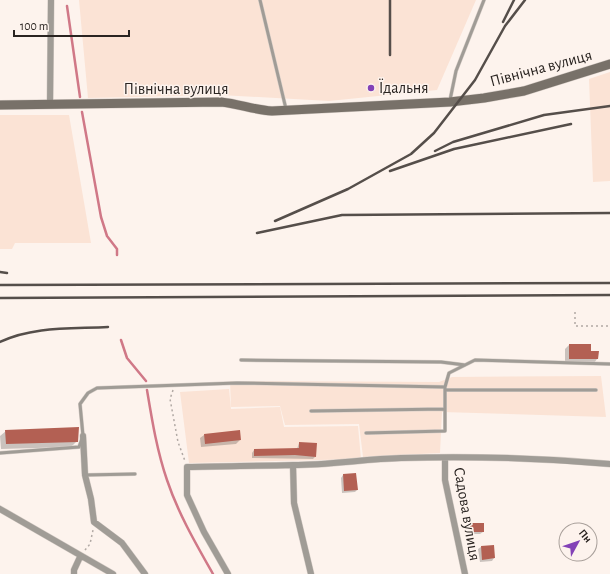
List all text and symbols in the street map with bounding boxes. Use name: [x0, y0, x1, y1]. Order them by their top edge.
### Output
scale bar: [14, 12, 129, 38]
text: 100 m: [20, 20, 48, 32]
street label: Північна вулиця: [488, 47, 594, 90]
place label: Їдальня: [379, 78, 429, 96]
street label: Північна вулиця: [124, 81, 228, 98]
marker: Їдальня: [366, 83, 376, 93]
street label: Садова вулиця: [450, 466, 483, 562]
north arrow: [558, 522, 598, 562]
text: Пн: [577, 527, 594, 545]

